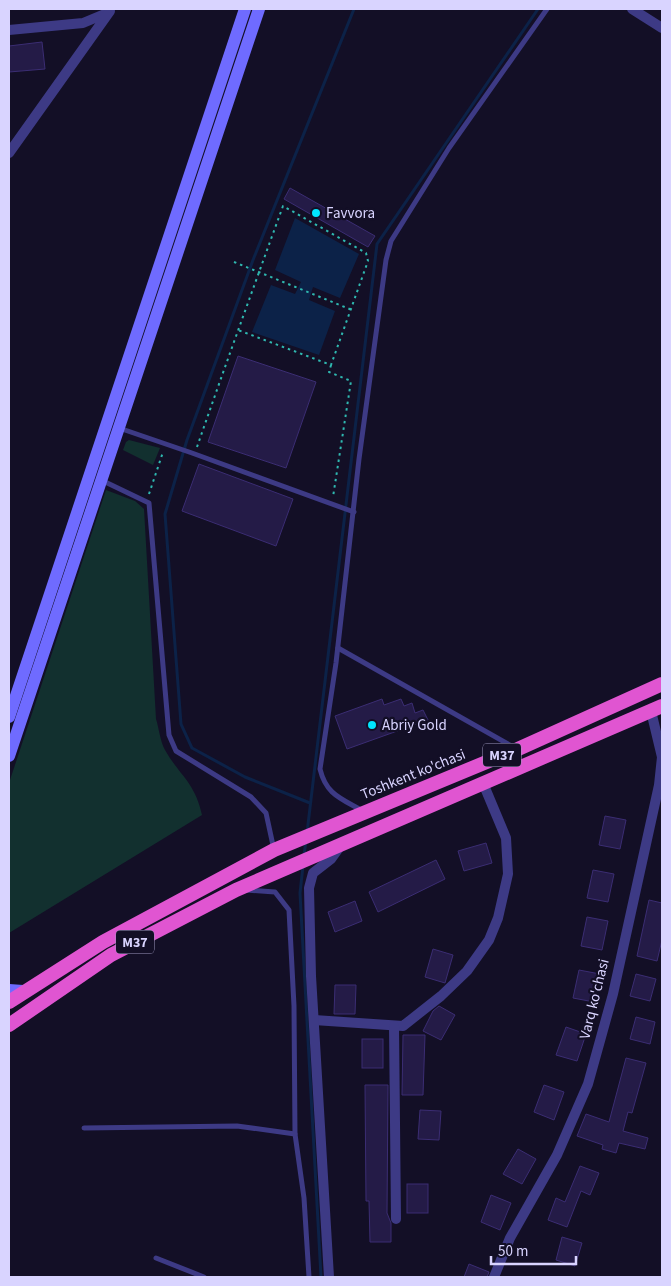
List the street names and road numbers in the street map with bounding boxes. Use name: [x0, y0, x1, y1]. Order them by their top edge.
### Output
street label: Toshkent ko'chasi: [358, 744, 469, 805]
road number: M37: [483, 744, 521, 766]
road number: M37: [116, 930, 154, 954]
street label: Varq ko'chasi: [574, 957, 615, 1041]

